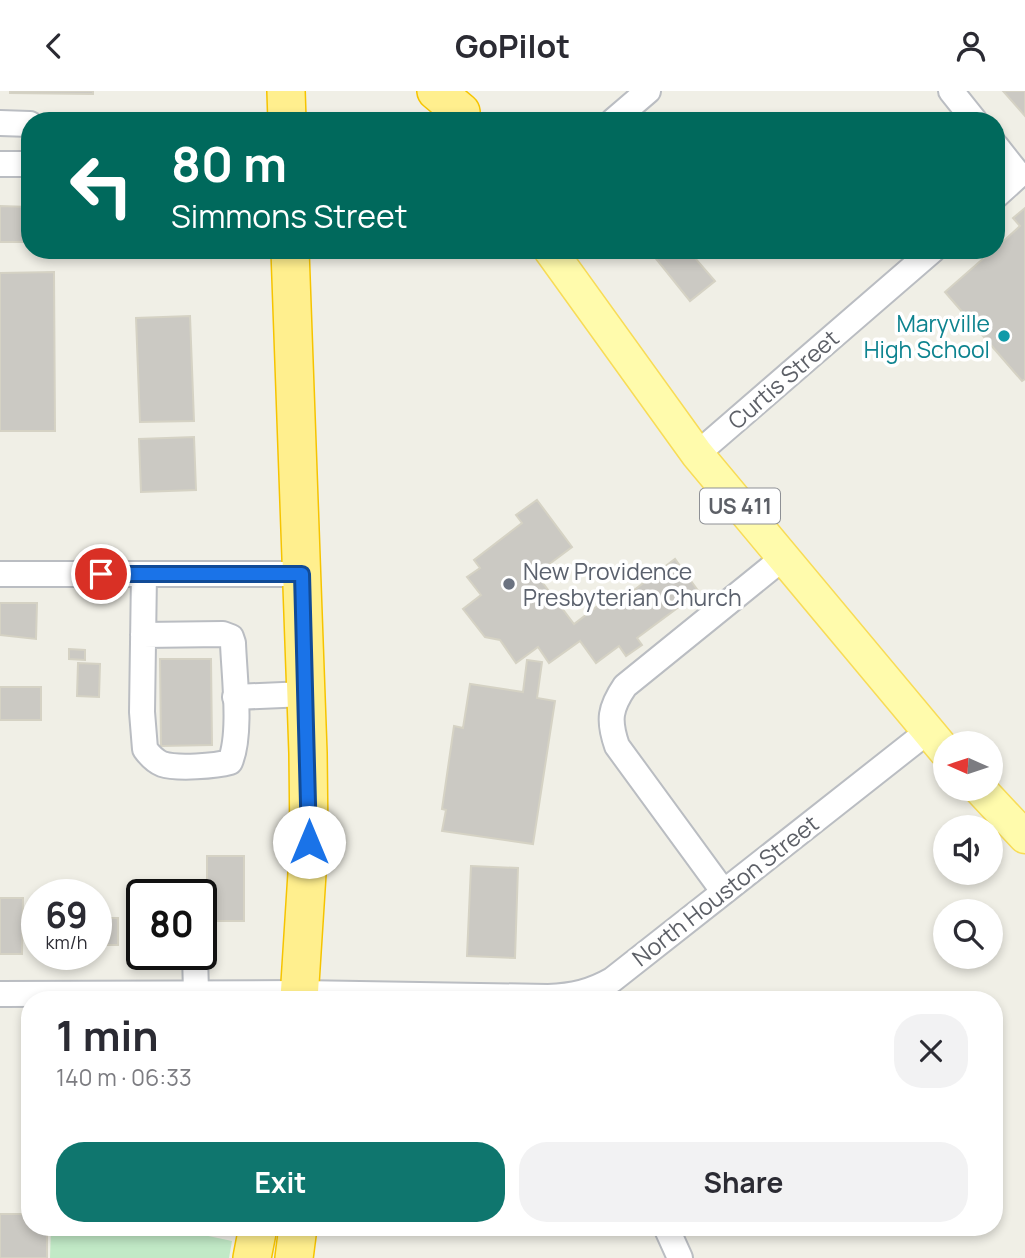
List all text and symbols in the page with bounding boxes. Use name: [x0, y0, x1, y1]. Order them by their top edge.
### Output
text: GoPilot: [455, 24, 570, 68]
icon: back: [35, 27, 73, 65]
icon: person: [952, 27, 990, 65]
text: 80 m: [171, 130, 287, 197]
icon: left: [56, 140, 147, 231]
text: Simmons Street: [171, 194, 408, 238]
place label: Maryville High School: [864, 307, 990, 365]
street label: Curtis Street: [721, 322, 845, 436]
marker: Maryville High School: [996, 328, 1012, 344]
road number: US 411: [700, 489, 780, 523]
pin: [71, 544, 131, 604]
icon: arrive: [82, 555, 120, 593]
place label: New Providence Presbyterian Church: [523, 555, 742, 613]
marker: New Providence Presbyterian Church: [501, 576, 517, 592]
north arrow: [933, 731, 1003, 801]
map controls: [933, 731, 1003, 969]
position arrow: [272, 805, 346, 879]
street label: North Houston Street: [625, 807, 825, 973]
button: sound: [933, 815, 1003, 885]
speed limit sign: 80: [126, 879, 217, 970]
text: 69: [45, 891, 88, 939]
button: search: [933, 899, 1003, 969]
text: km/h: [46, 930, 87, 954]
text: 1 min: [56, 1006, 159, 1064]
button: close: [894, 1014, 968, 1088]
text: 140 m · 06:33: [56, 1061, 192, 1093]
button: Exit: [56, 1142, 505, 1222]
button: Share: [519, 1142, 968, 1222]

